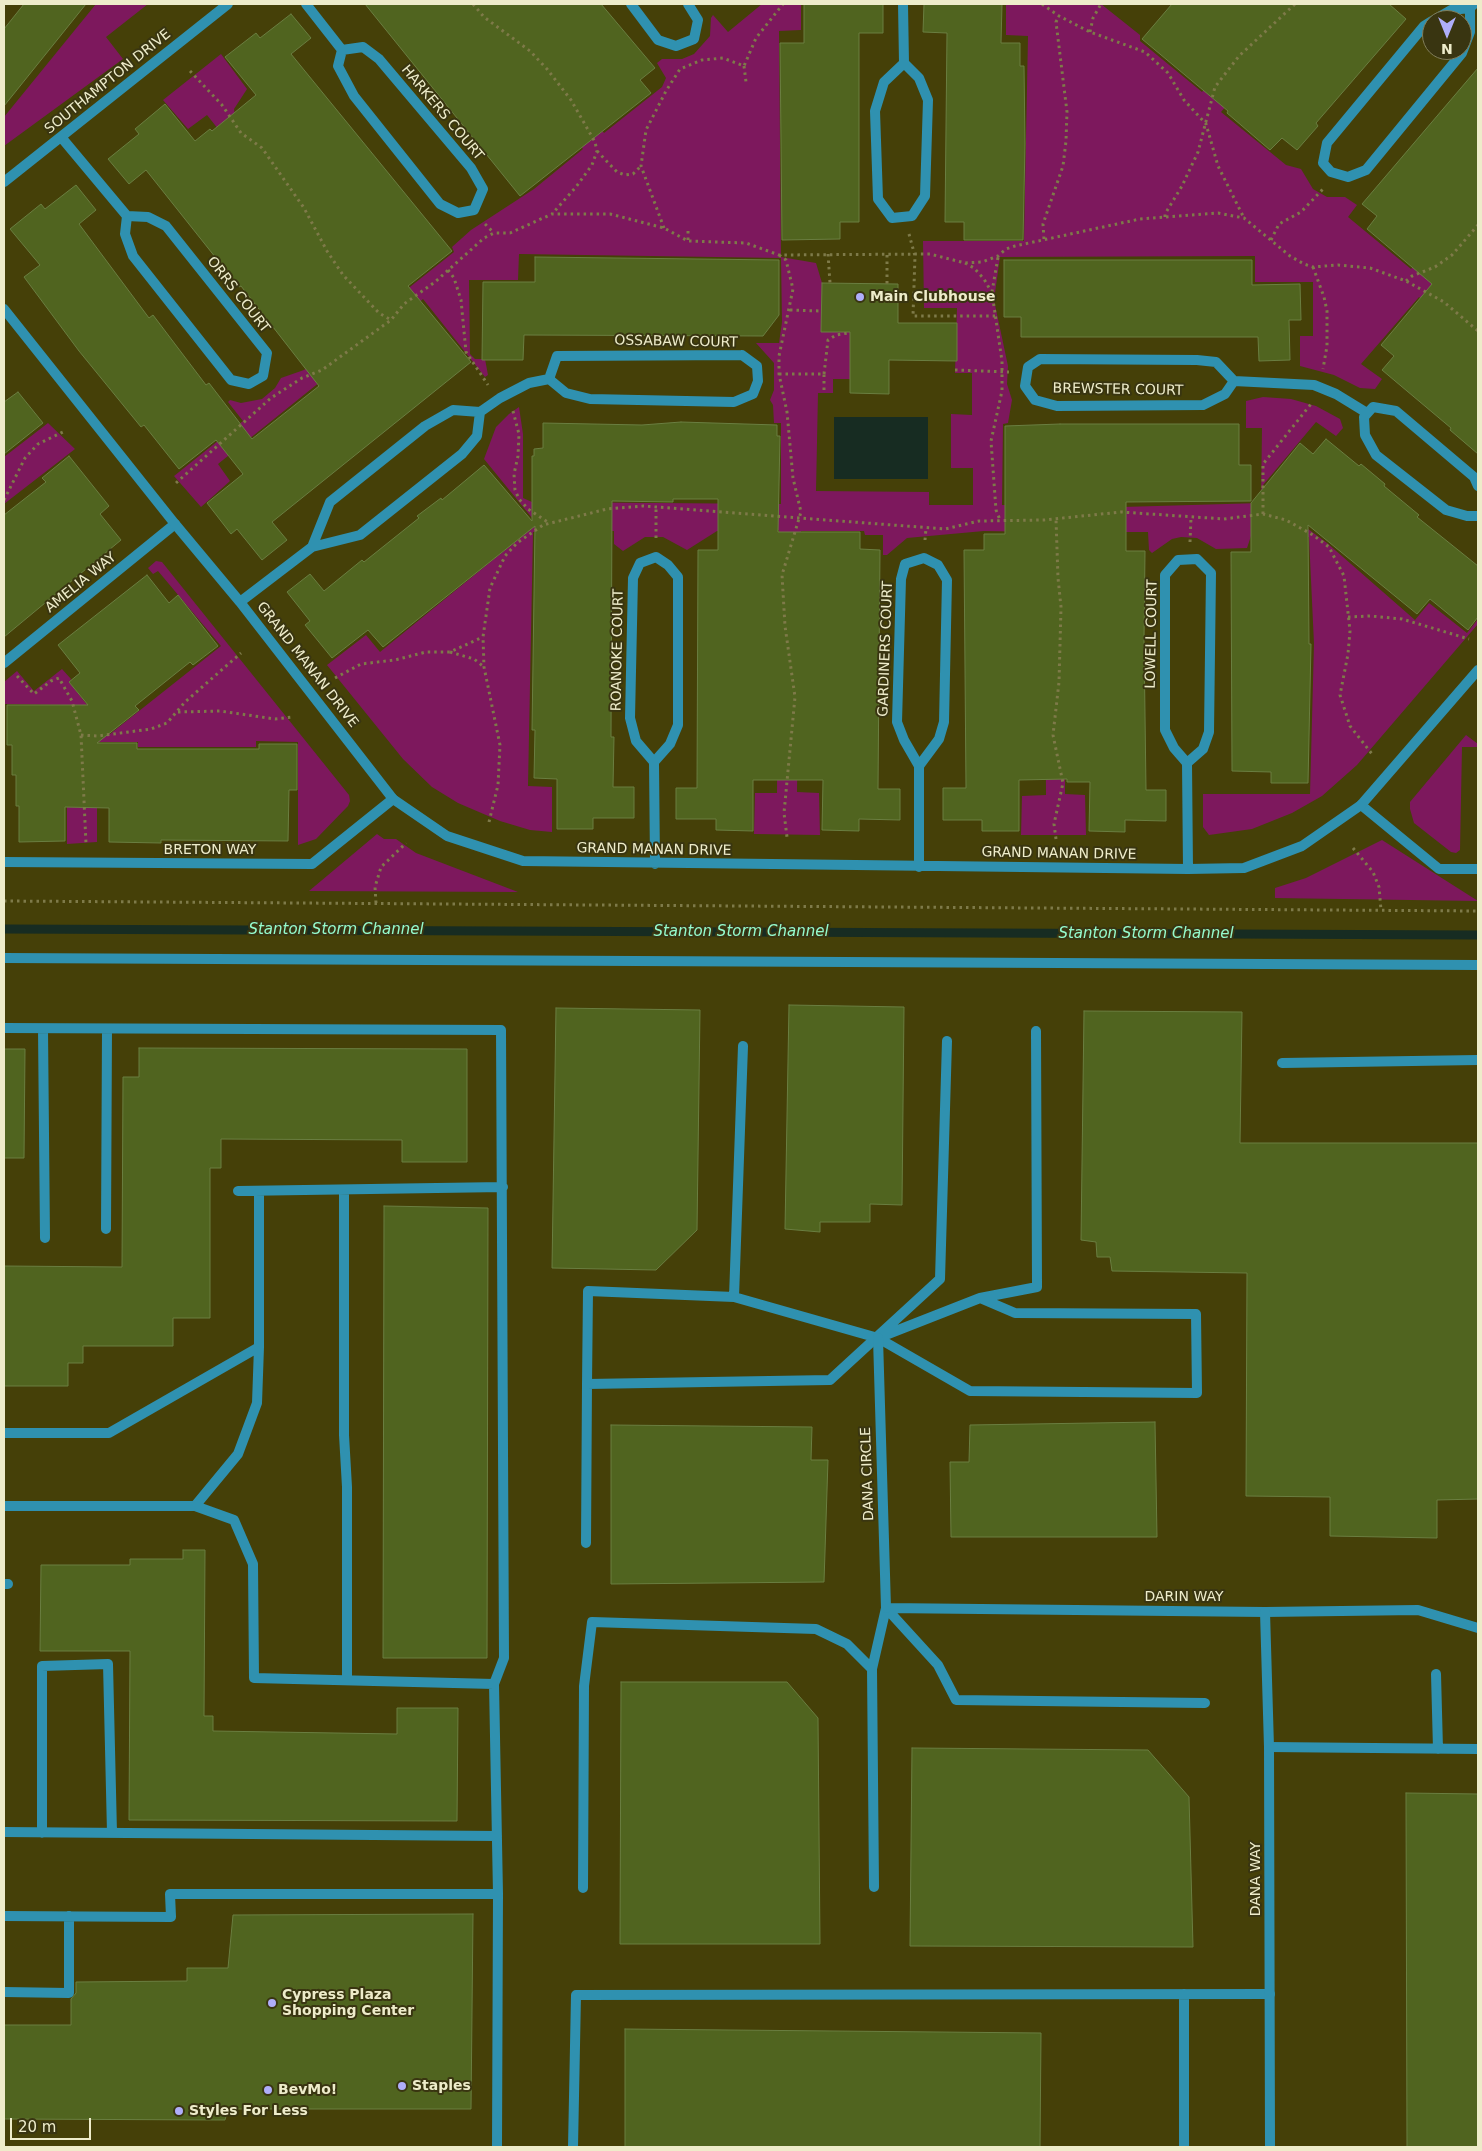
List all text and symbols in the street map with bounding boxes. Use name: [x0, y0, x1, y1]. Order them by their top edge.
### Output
north arrow: [1422, 10, 1472, 60]
street label: SOUTHAMPTON DRIVE: [42, 26, 174, 138]
text: N: [1441, 41, 1453, 57]
street label: HARKERS COURT: [397, 62, 487, 164]
street label: ORRS COURT: [203, 254, 273, 336]
place label: Main Clubhouse: [870, 289, 995, 305]
marker: Main Clubhouse: [854, 291, 866, 303]
street label: OSSABAW COURT: [614, 333, 738, 351]
street label: BREWSTER COURT: [1052, 380, 1184, 400]
street label: AMELIA WAY: [42, 549, 120, 617]
street label: LOWELL COURT: [1143, 579, 1161, 689]
street label: GARDINERS COURT: [875, 581, 897, 717]
street label: ROANOKE COURT: [609, 589, 627, 711]
street label: GRAND MANAN DRIVE: [253, 599, 361, 731]
street label: GRAND MANAN DRIVE: [576, 840, 732, 860]
street label: BRETON WAY: [164, 842, 256, 858]
street label: GRAND MANAN DRIVE: [981, 844, 1137, 864]
water label: Stanton Storm Channel: [248, 921, 424, 939]
water label: Stanton Storm Channel: [653, 923, 829, 941]
water label: Stanton Storm Channel: [1058, 925, 1234, 943]
street label: DANA CIRCLE: [858, 1427, 878, 1521]
street label: DARIN WAY: [1144, 1589, 1224, 1605]
street label: DANA WAY: [1248, 1842, 1264, 1916]
place label: Cypress Plaza Shopping Center: [282, 1987, 414, 2020]
marker: Cypress Plaza Shopping Center: [266, 1997, 278, 2009]
place label: Staples: [412, 2078, 471, 2094]
marker: Staples: [396, 2080, 408, 2092]
place label: BevMo!: [278, 2082, 337, 2098]
marker: BevMo!: [262, 2084, 274, 2096]
place label: Styles For Less: [189, 2103, 308, 2119]
marker: Styles For Less: [173, 2105, 185, 2117]
scale bar: [12, 2108, 94, 2140]
text: 20 m: [18, 2118, 56, 2136]

